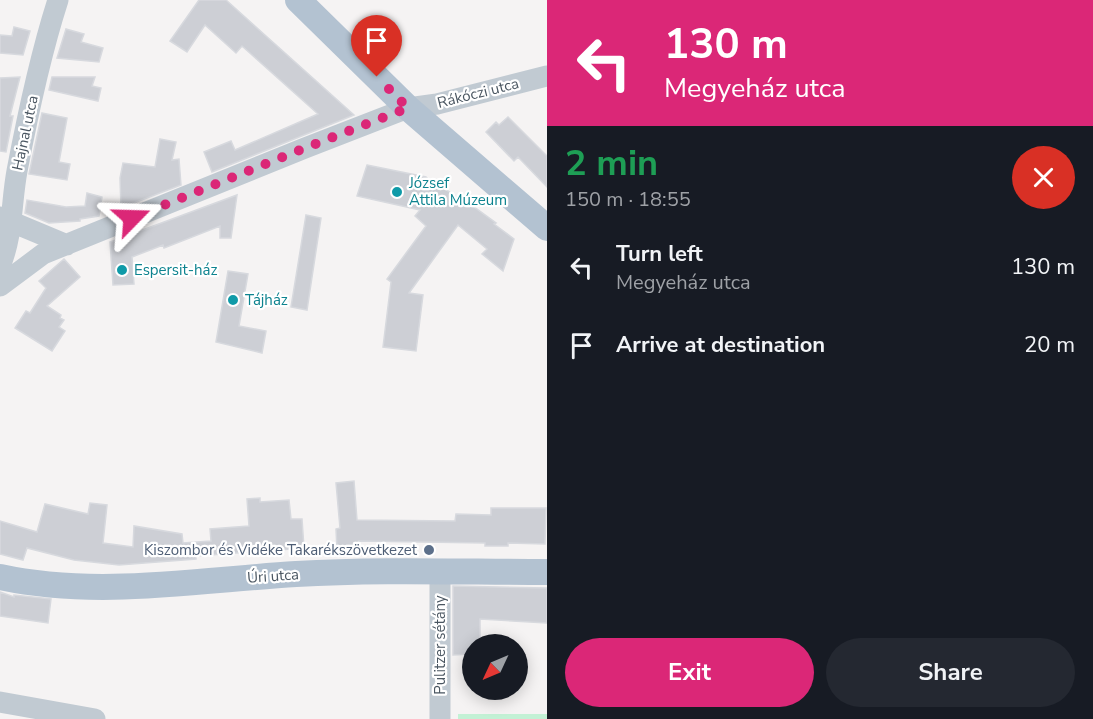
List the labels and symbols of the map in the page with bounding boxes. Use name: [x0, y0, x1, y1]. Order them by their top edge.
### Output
pin: [351, 15, 402, 77]
street label: Rákóczi utca: [435, 73, 521, 113]
street label: Hajnal utca: [7, 94, 43, 172]
place label: József Attila Múzeum: [408, 173, 507, 210]
marker: József Attila Múzeum: [390, 185, 404, 199]
position arrow: [100, 186, 164, 250]
place label: Espersit-ház: [134, 260, 217, 280]
marker: Espersit-ház: [115, 263, 129, 277]
place label: Tájház: [245, 290, 288, 310]
marker: Tájház: [226, 293, 240, 307]
place label: Kiszombor és Vidéke Takarékszövetkezet: [144, 540, 418, 560]
marker: Kiszombor és Vidéke Takarékszövetkezet: [422, 543, 436, 557]
street label: Úri utca: [246, 563, 300, 588]
street label: Pulitzer sétány: [430, 595, 450, 695]
north arrow: [462, 634, 528, 700]

